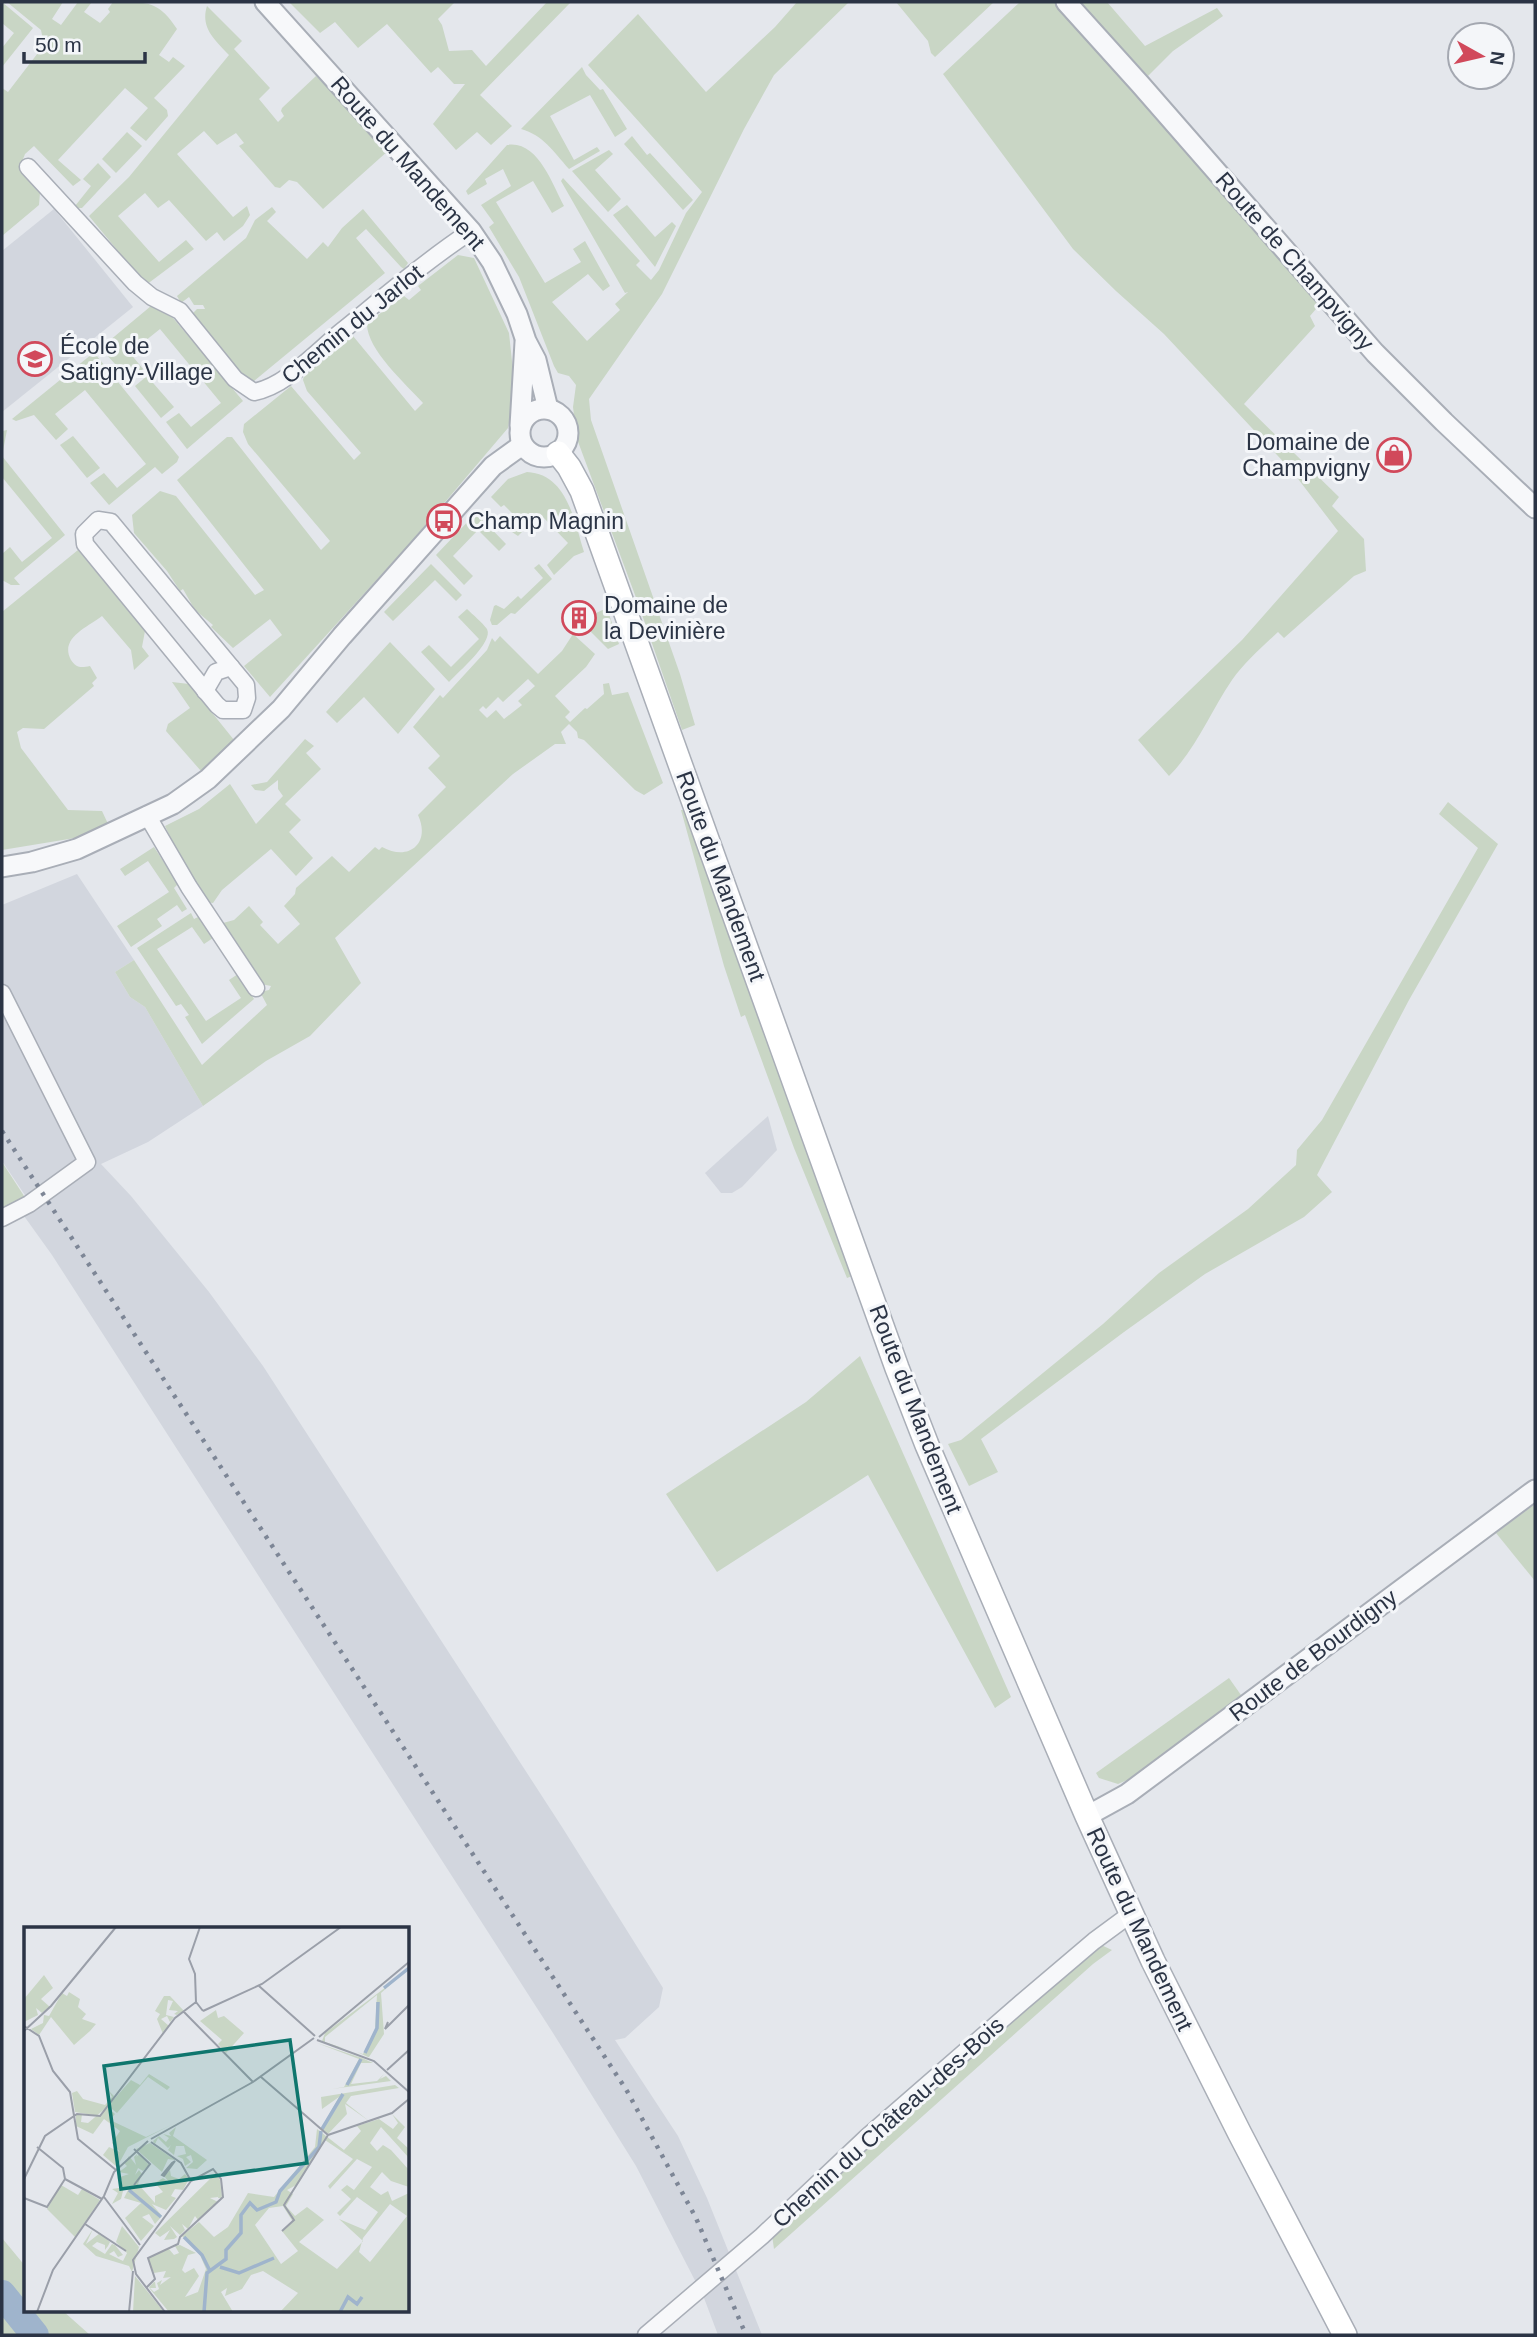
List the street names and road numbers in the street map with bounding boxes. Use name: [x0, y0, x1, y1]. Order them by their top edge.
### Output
street label: Route du Mandement: [326, 71, 491, 255]
street label: Route de Champvigny: [1211, 167, 1380, 356]
street label: Chemin du Jarlot: [276, 259, 428, 389]
street label: Route du Mandement: [671, 768, 771, 985]
street label: Route du Mandement: [864, 1301, 968, 1517]
street label: Route de Bourdigny: [1224, 1583, 1402, 1727]
street label: Route du Mandement: [1081, 1823, 1199, 2035]
street label: Chemin du Château-des-Bois: [767, 2011, 1009, 2233]

